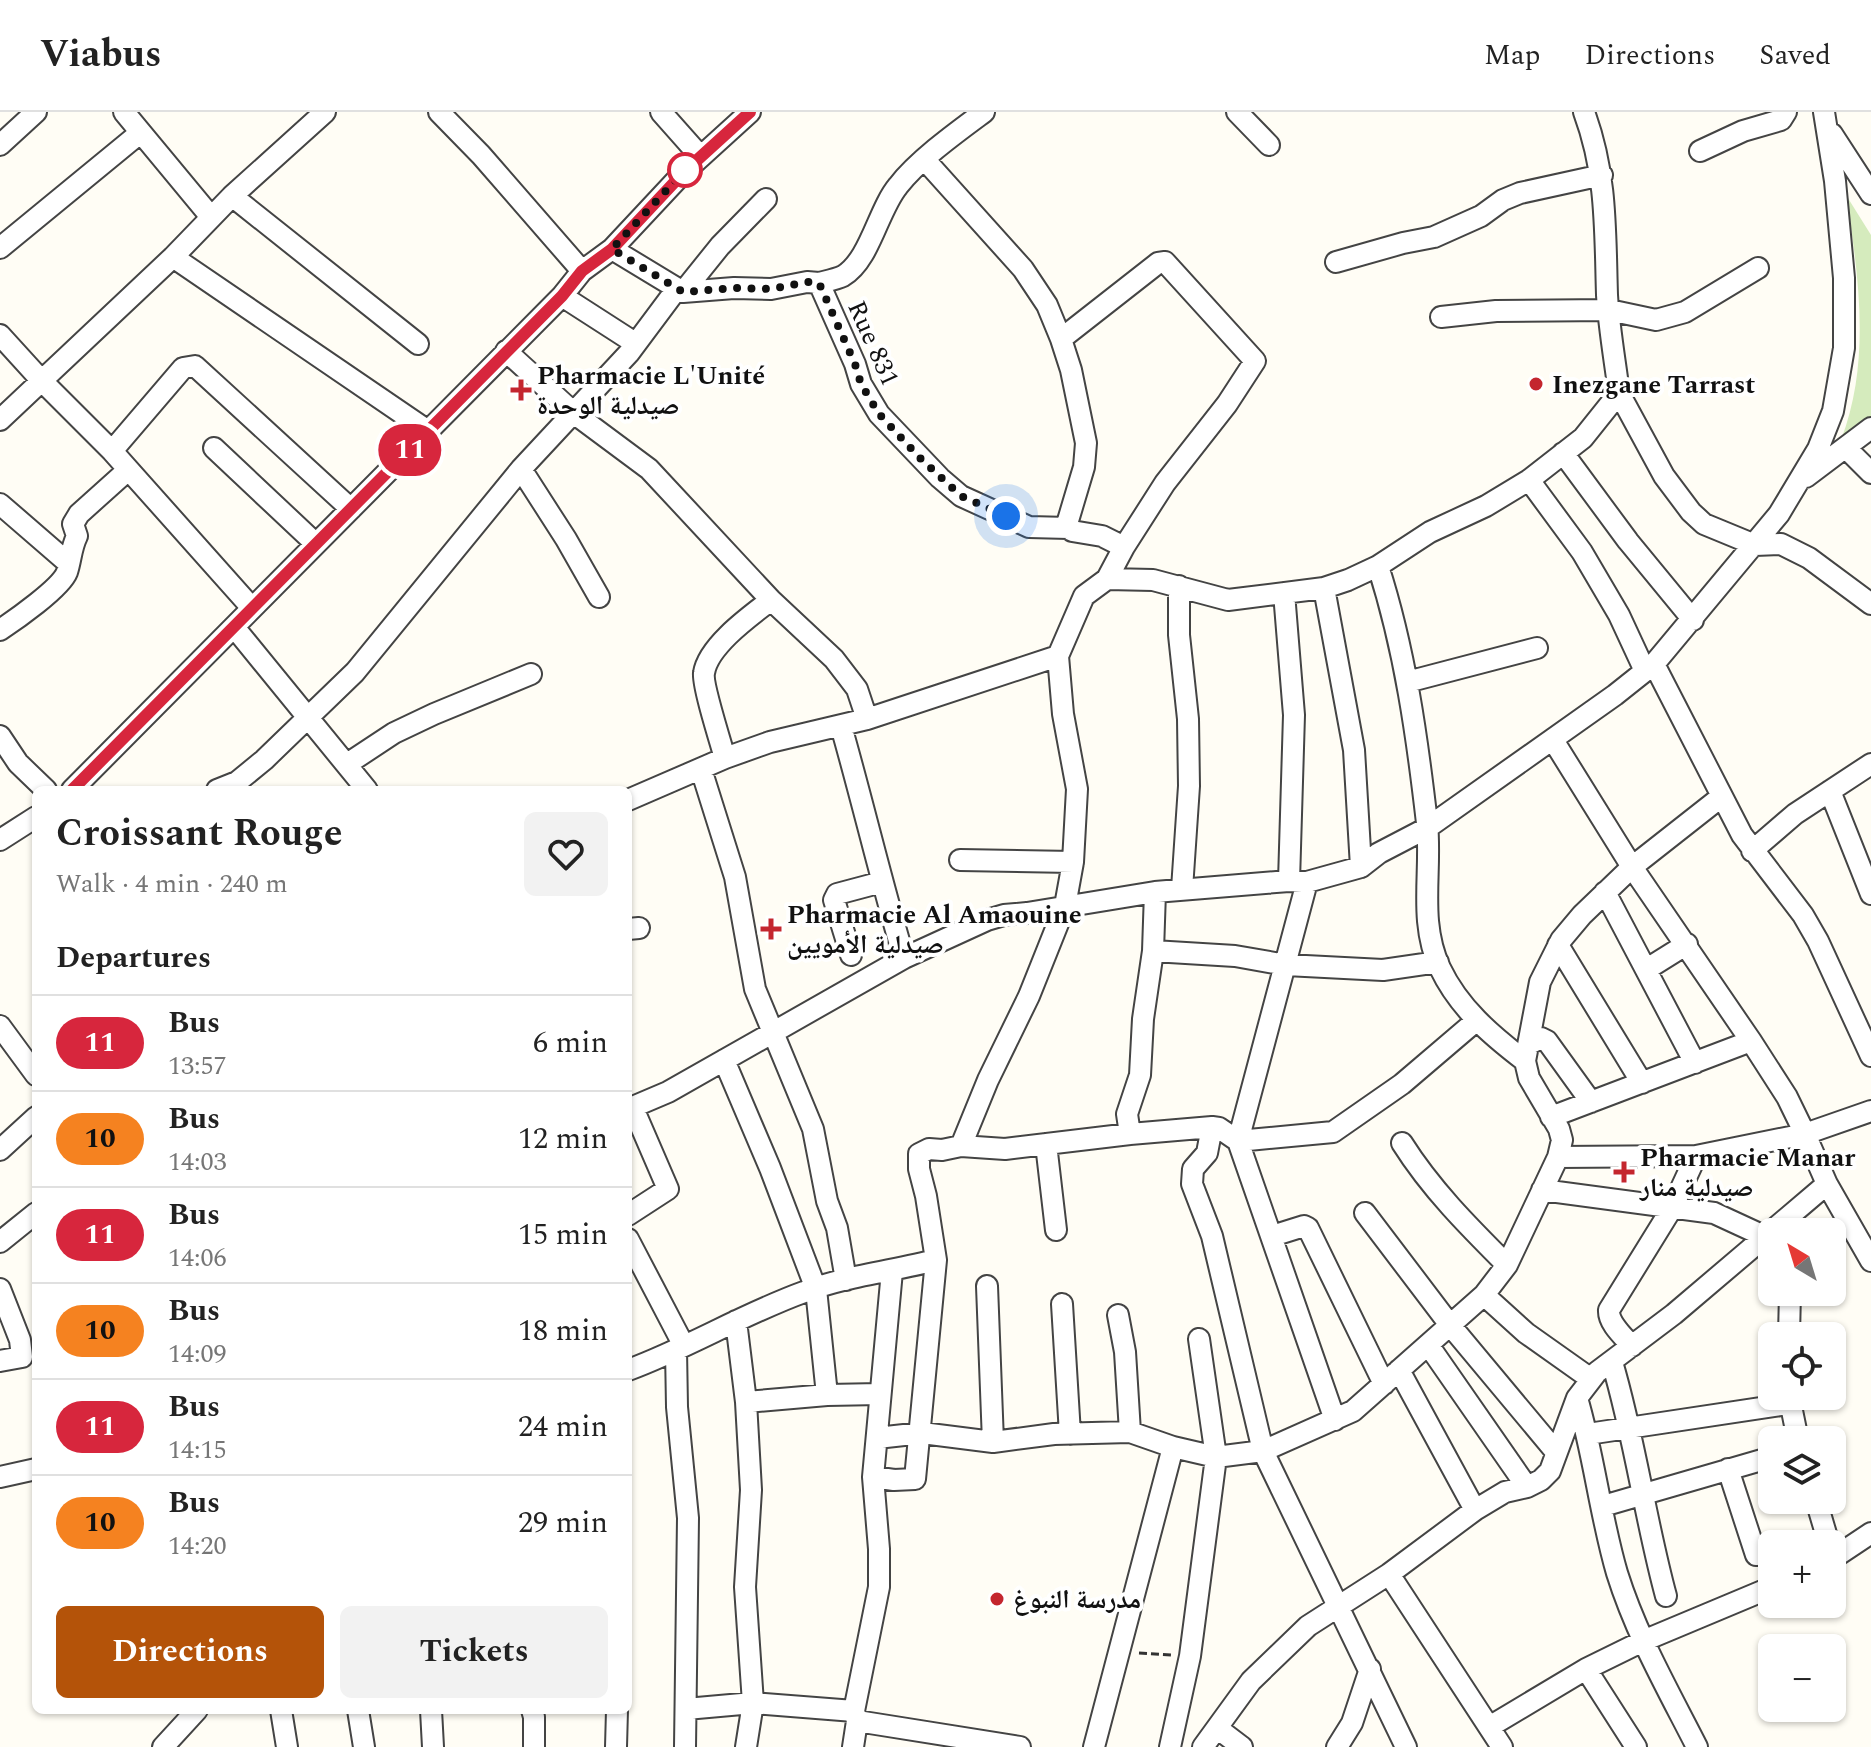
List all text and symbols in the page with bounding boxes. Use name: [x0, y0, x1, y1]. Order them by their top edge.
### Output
text: Viabus: [40, 26, 162, 84]
text: Map: [1484, 34, 1541, 77]
text: Directions: [1585, 34, 1715, 77]
text: Saved: [1759, 34, 1831, 77]
unlabelled marker: [668, 153, 702, 187]
street label: Rue 831: [837, 294, 910, 393]
place label: Pharmacie L'Unité صيدلية الوحدة: [537, 356, 765, 426]
place label: Inezgane Tarrast: [1552, 365, 1755, 405]
marker: Inezgane Tarrast: [1527, 375, 1545, 393]
marker: Pharmacie L'Unité صيدلية الوحدة: [512, 381, 530, 399]
line badge: 11: [374, 424, 446, 476]
text: 11: [394, 428, 426, 471]
your location: [986, 496, 1026, 536]
text: Croissant Rouge: [56, 805, 343, 863]
button: heart: [524, 812, 608, 896]
text: Walk · 4 min · 240 m: [56, 864, 288, 904]
place label: Pharmacie Al Amaouine صيدلية الأمويين: [787, 895, 1082, 965]
marker: Pharmacie Al Amaouine صيدلية الأمويين: [762, 920, 780, 938]
text: Departures: [56, 935, 211, 981]
text: Bus: [168, 1000, 220, 1046]
text: 6 min: [533, 1020, 608, 1066]
text: 11: [84, 1021, 116, 1064]
text: 13:57: [168, 1046, 227, 1086]
text: Bus: [168, 1096, 220, 1142]
text: 12 min: [518, 1116, 608, 1162]
text: 10: [84, 1117, 116, 1160]
place label: Pharmacie Manar صيدلية منار: [1639, 1138, 1856, 1208]
text: 14:03: [168, 1142, 227, 1182]
marker: Pharmacie Manar صيدلية منار: [1615, 1163, 1633, 1181]
text: Bus: [168, 1192, 220, 1238]
text: 15 min: [518, 1212, 608, 1258]
text: 11: [84, 1213, 116, 1256]
north arrow: [1758, 1218, 1846, 1306]
map controls: [1758, 1218, 1846, 1722]
text: 14:06: [168, 1238, 227, 1278]
text: Bus: [168, 1288, 220, 1334]
text: 18 min: [518, 1308, 608, 1354]
text: 10: [84, 1309, 116, 1352]
button: locate: [1758, 1322, 1846, 1410]
text: 14:09: [168, 1334, 227, 1374]
text: Bus: [168, 1384, 220, 1430]
text: 24 min: [518, 1404, 608, 1450]
text: 11: [84, 1405, 116, 1448]
button: layers: [1758, 1426, 1846, 1514]
text: 14:15: [168, 1430, 227, 1470]
text: Bus: [168, 1480, 220, 1526]
text: 29 min: [518, 1500, 608, 1546]
text: 10: [84, 1501, 116, 1544]
text: 14:20: [168, 1526, 227, 1566]
button: +: [1758, 1530, 1846, 1618]
place label: مدرسة النبوغ: [1013, 1580, 1141, 1620]
marker: مدرسة النبوغ: [988, 1590, 1006, 1608]
button: Directions: [56, 1606, 324, 1698]
button: Tickets: [340, 1606, 608, 1698]
button: −: [1758, 1634, 1846, 1722]

